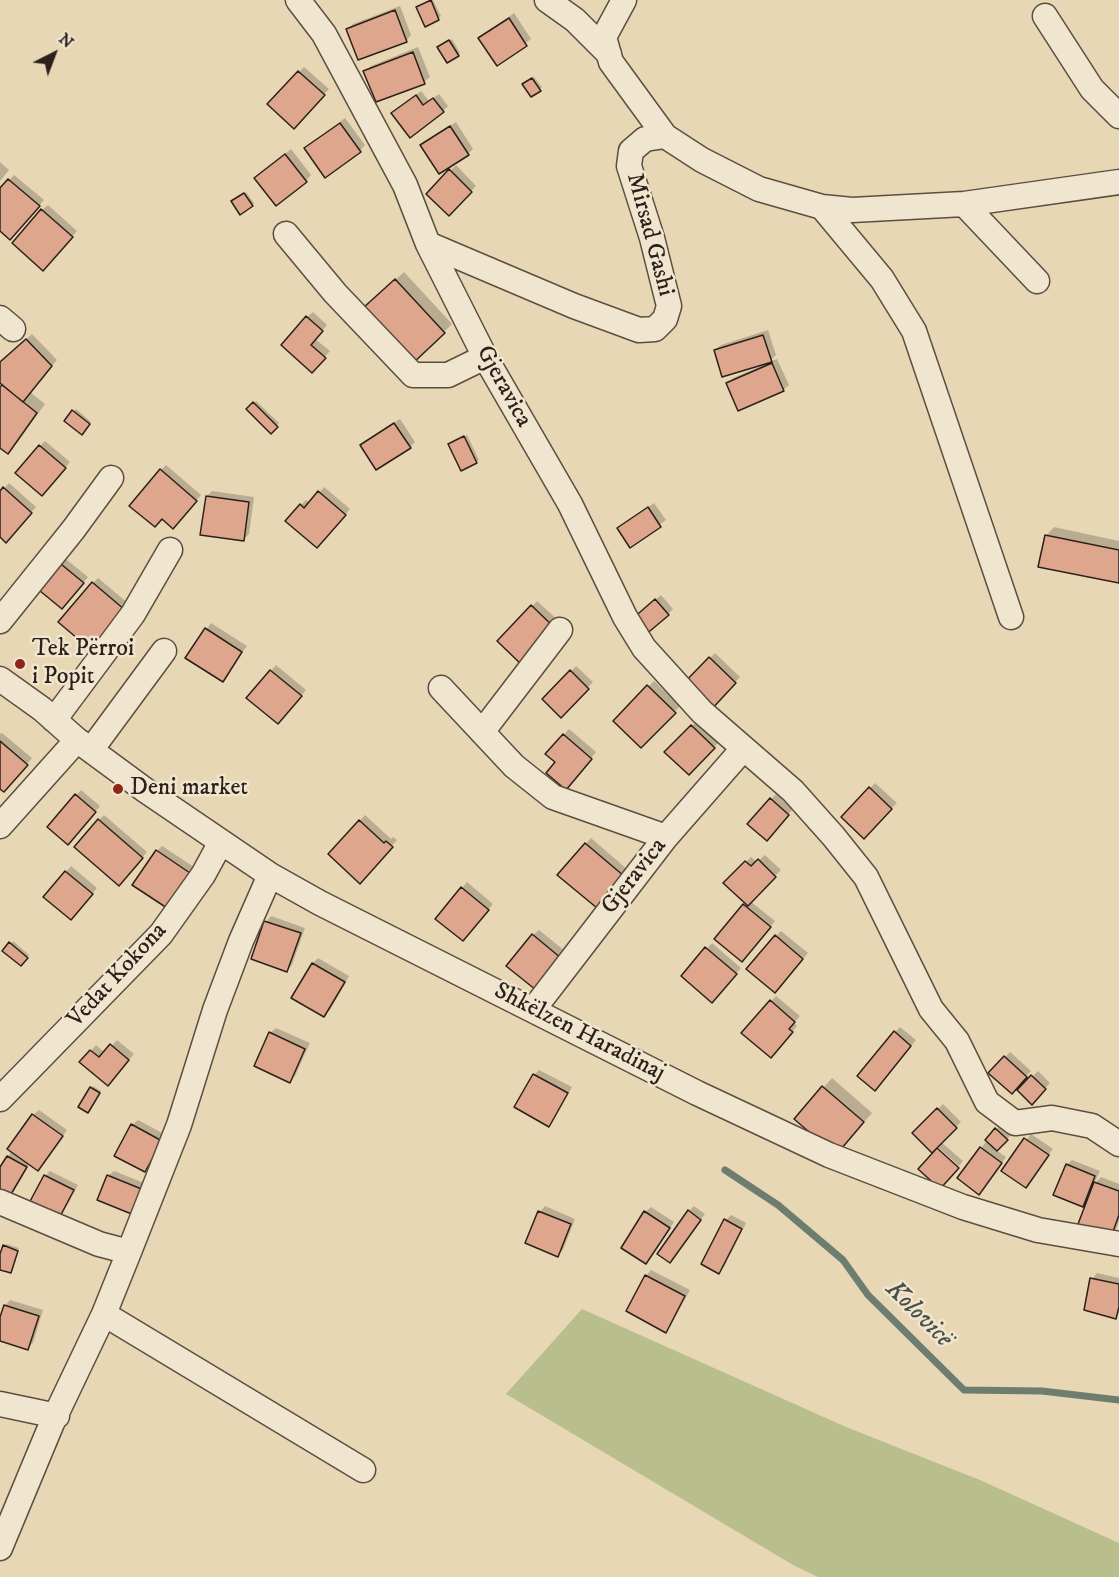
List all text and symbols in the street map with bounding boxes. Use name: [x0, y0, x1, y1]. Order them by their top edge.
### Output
north arrow: [24, 24, 84, 84]
text: N: [54, 29, 78, 52]
street label: Mirsad Gashi: [619, 170, 679, 300]
street label: Gjeravica: [469, 341, 537, 433]
place label: Tek Përroi i Popit: [32, 636, 134, 692]
marker: Tek Përroi i Popit: [13, 657, 27, 671]
place label: Deni market: [130, 775, 248, 803]
marker: Deni market: [111, 782, 125, 796]
street label: Gjeravica: [596, 833, 674, 921]
street label: Vedat Kokona: [62, 917, 174, 1035]
street label: Shkëlzen Haradinaj: [489, 977, 669, 1089]
water label: Kolovicë: [878, 1275, 958, 1355]

